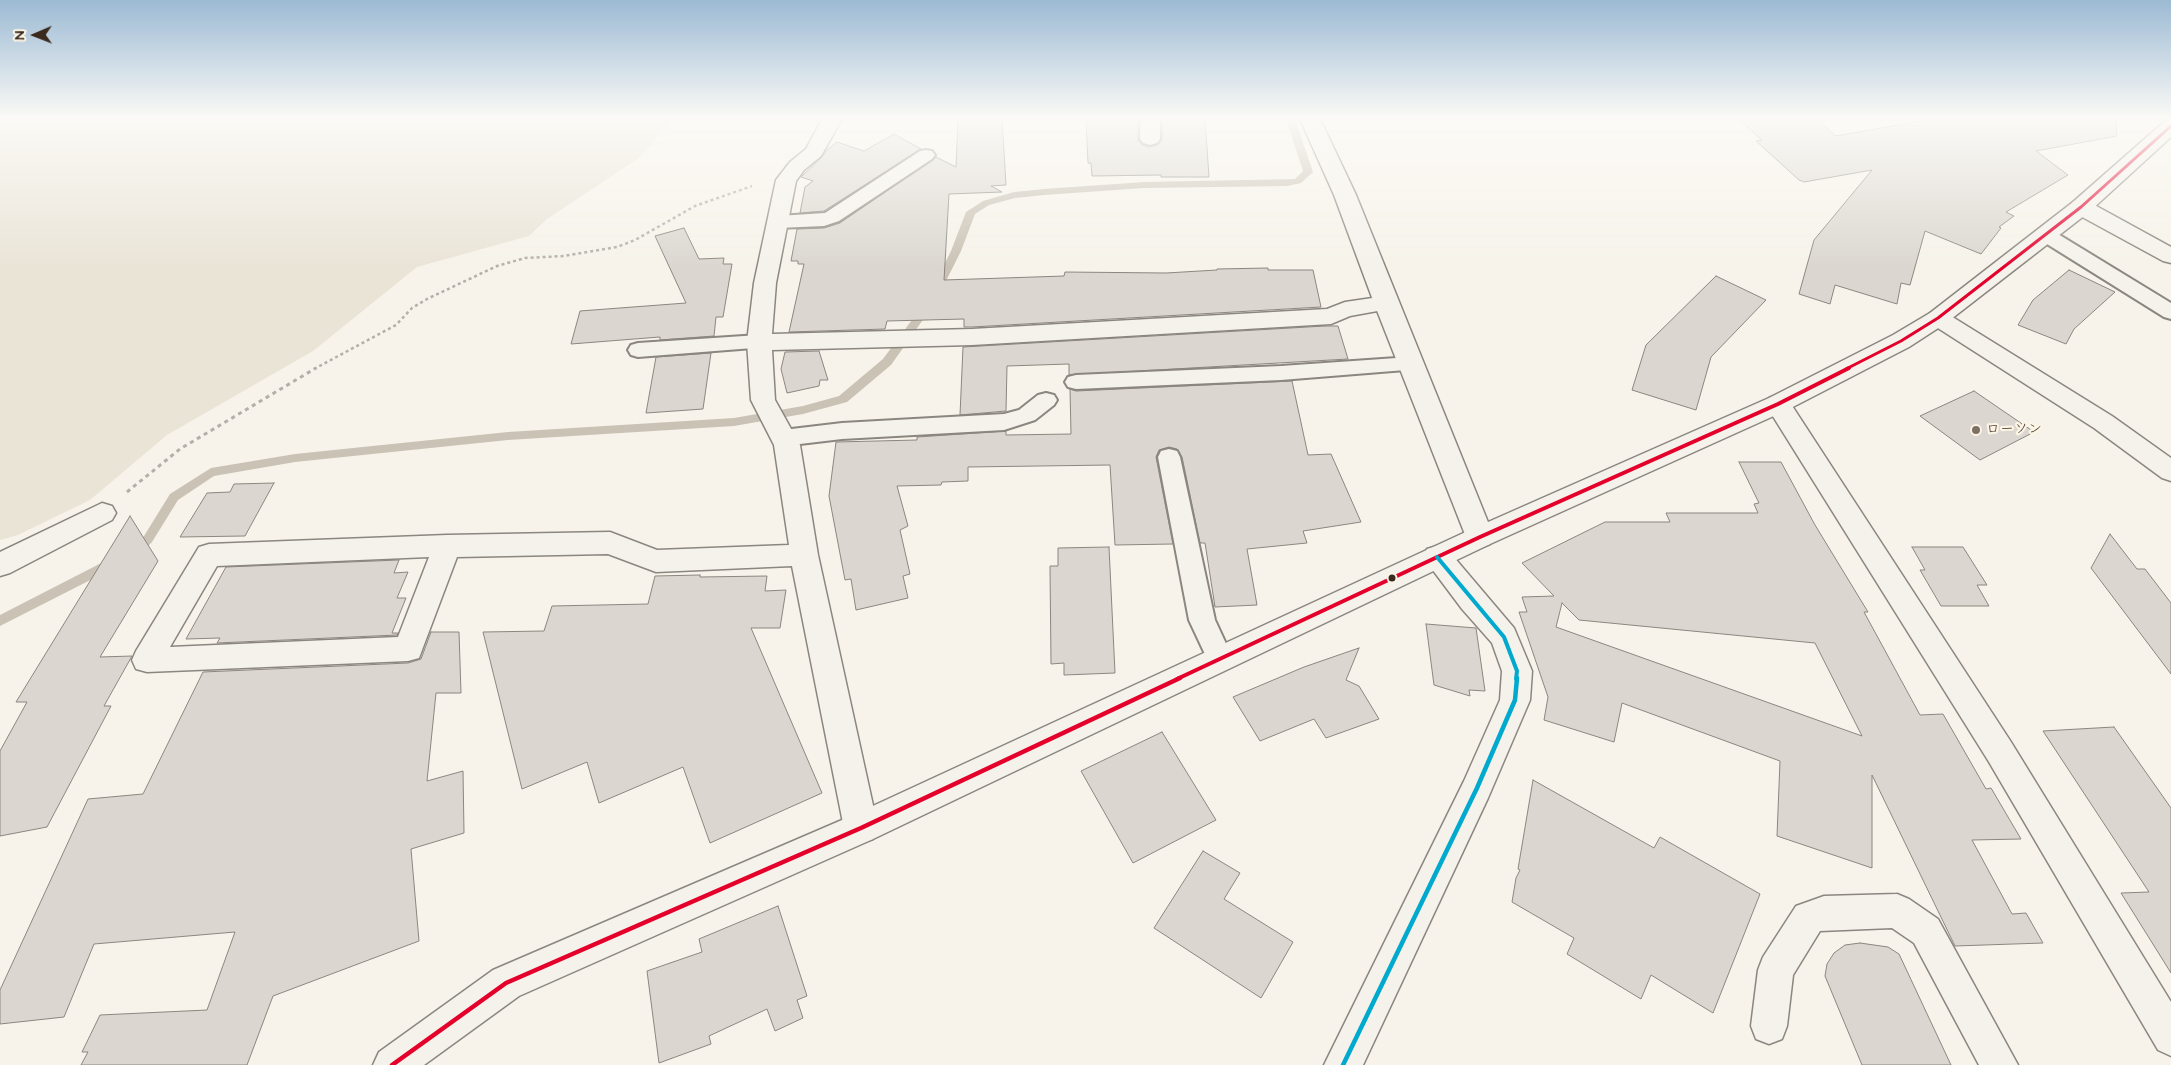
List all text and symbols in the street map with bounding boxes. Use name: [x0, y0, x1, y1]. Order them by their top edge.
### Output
north arrow: [10, 10, 60, 60]
text: N: [10, 31, 30, 40]
place label: ローソン: [1986, 422, 2042, 438]
marker: ローソン: [1970, 424, 1982, 436]
unlabelled marker: [1387, 573, 1397, 583]

